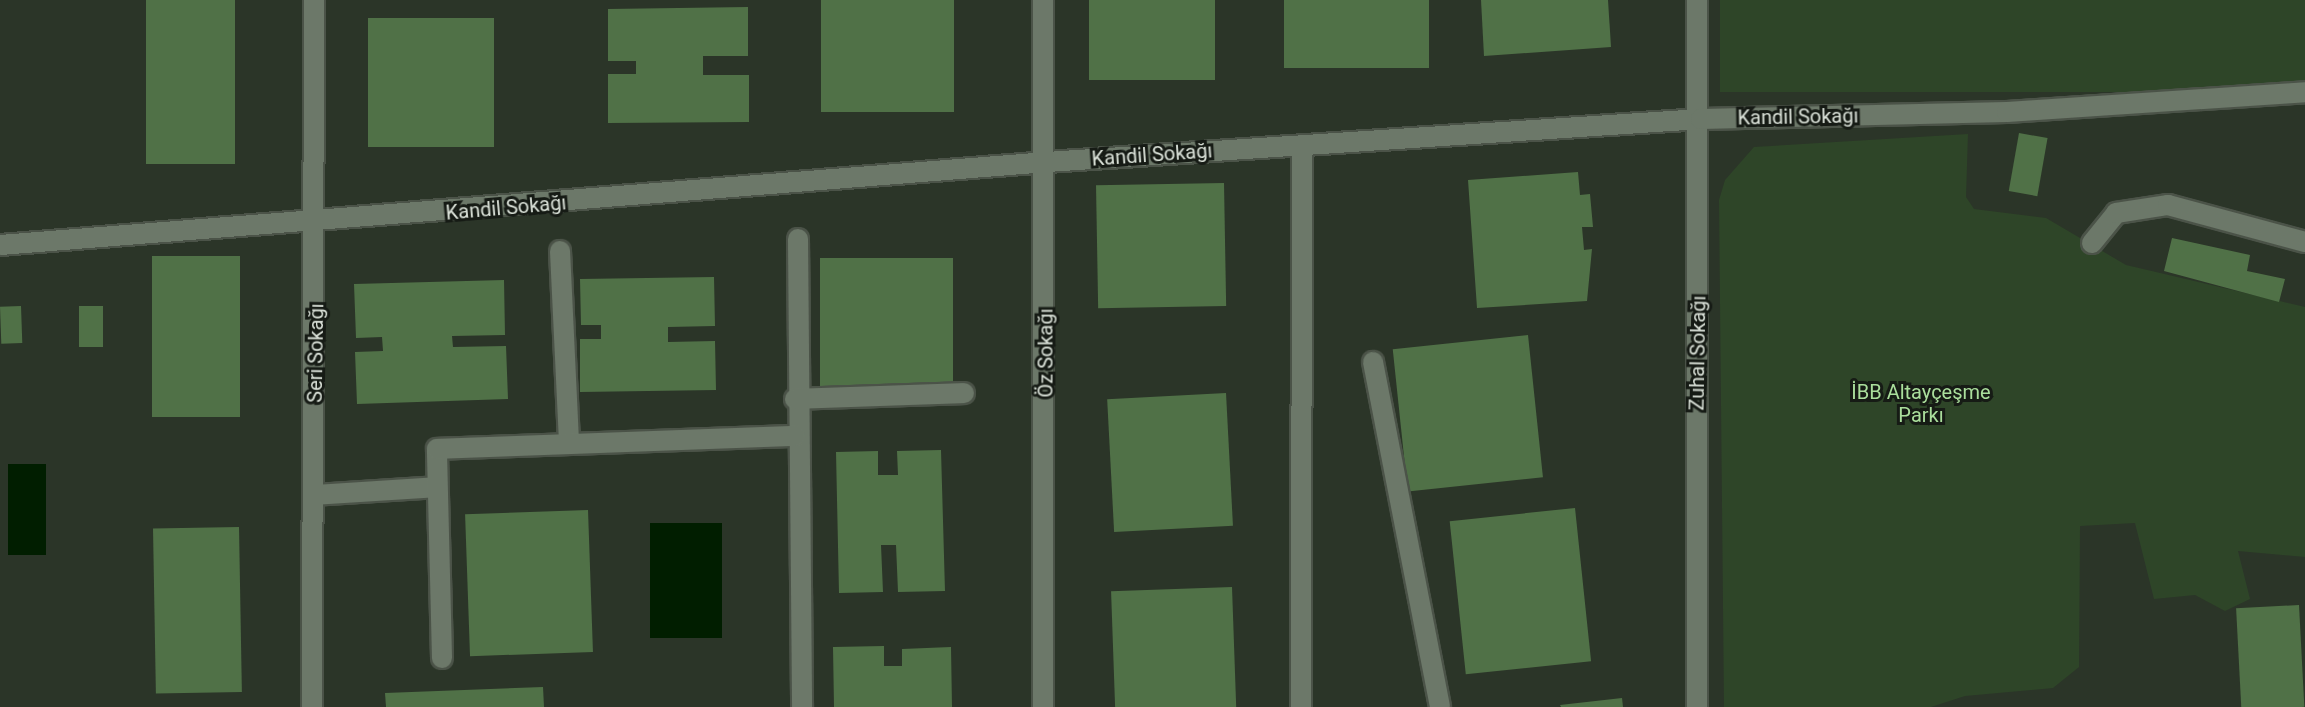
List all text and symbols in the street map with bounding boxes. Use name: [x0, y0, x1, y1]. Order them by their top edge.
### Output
street label: Kandil Sokağı: [1737, 104, 1859, 130]
street label: Kandil Sokağı: [1091, 139, 1213, 171]
street label: Kandil Sokağı: [445, 191, 567, 225]
street label: Zuhal Sokağı: [1685, 295, 1711, 411]
street label: Seri Sokağı: [303, 303, 329, 403]
street label: Öz Sokağı: [1034, 308, 1058, 398]
park label: İBB Altayçeşme Parkı: [1851, 380, 1991, 427]

